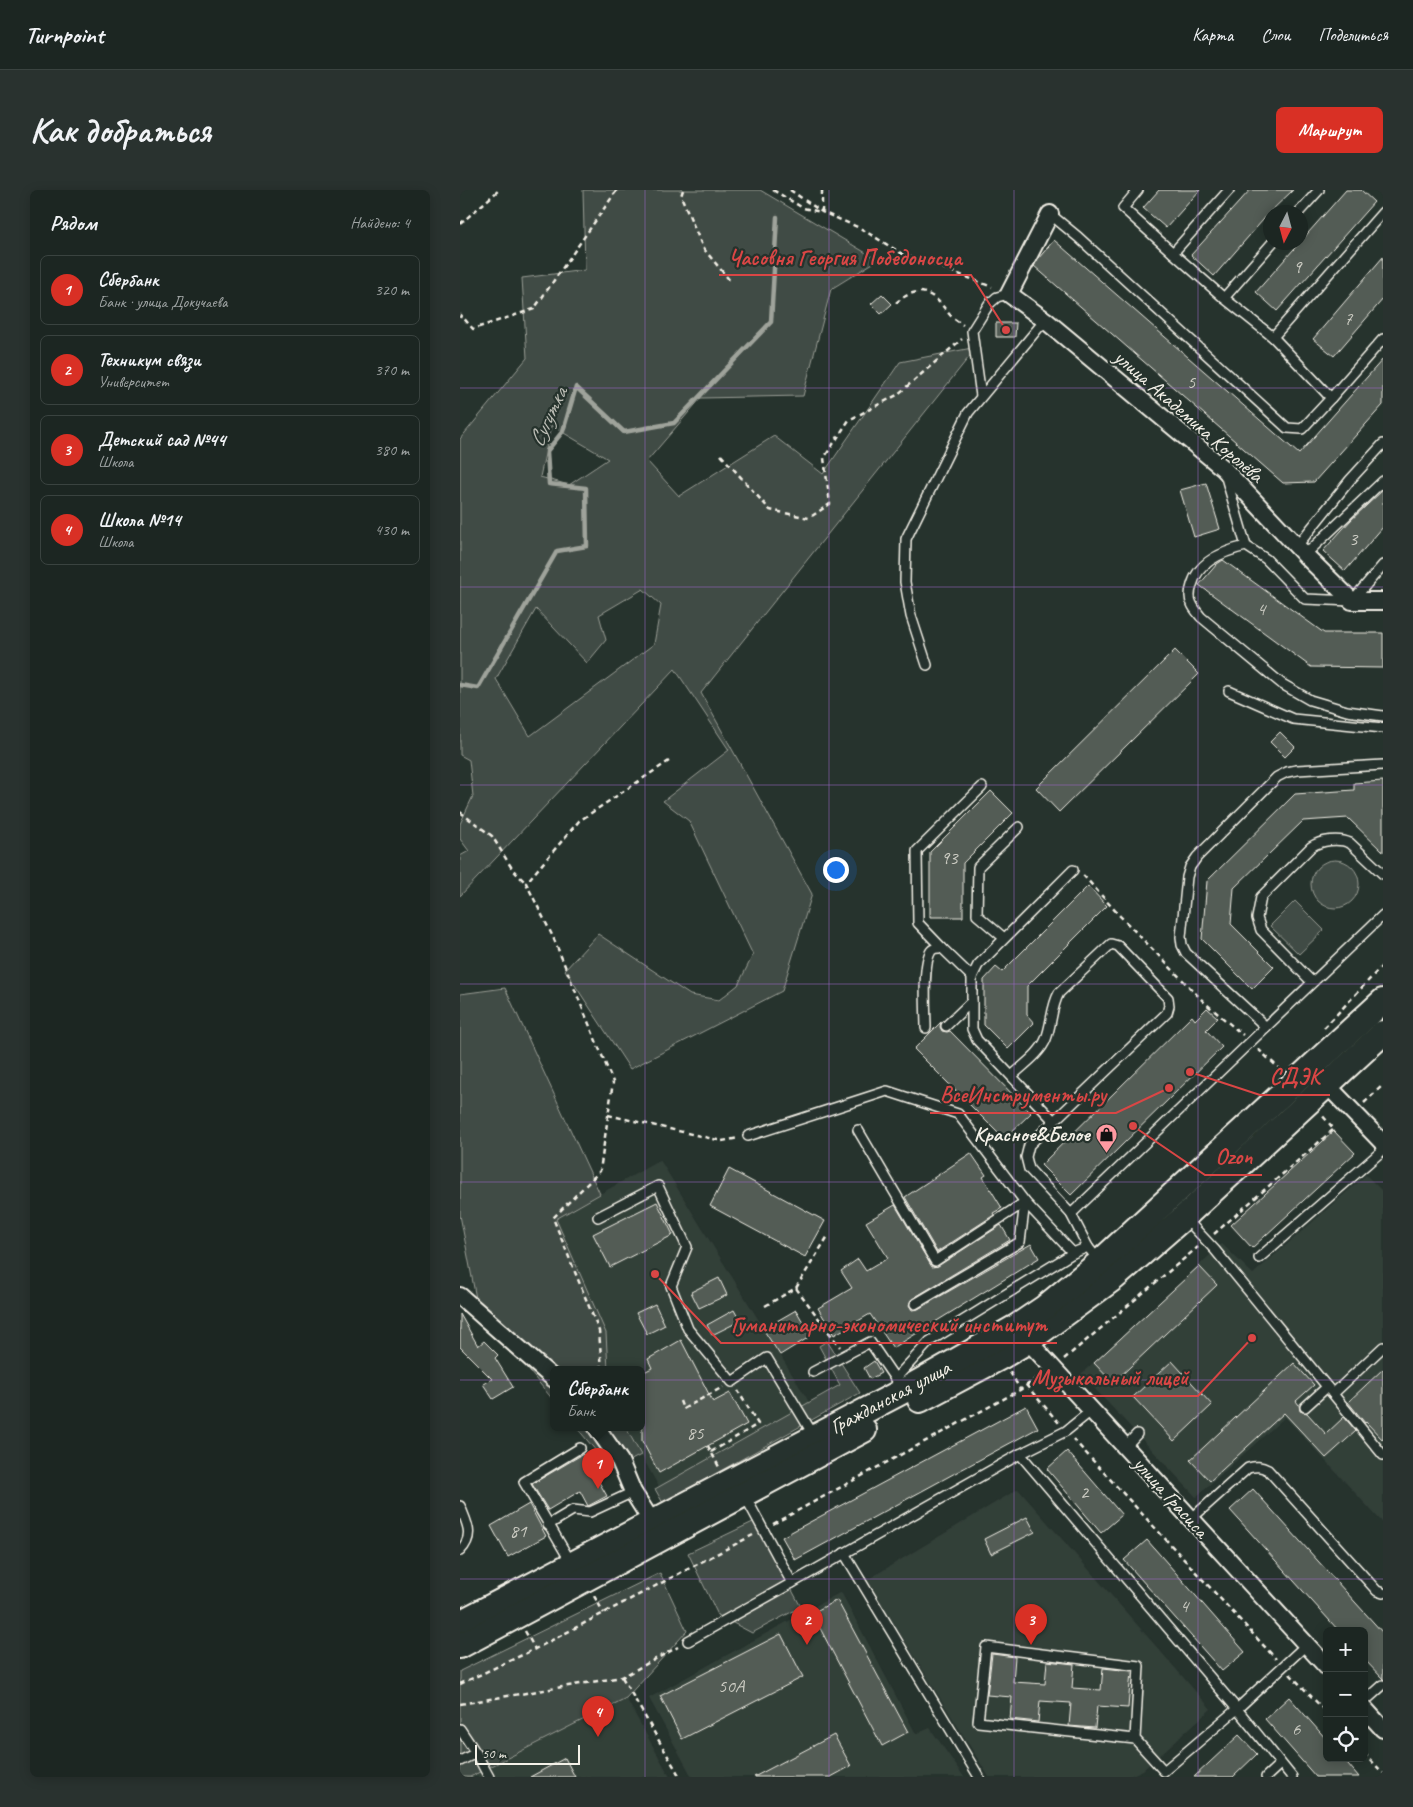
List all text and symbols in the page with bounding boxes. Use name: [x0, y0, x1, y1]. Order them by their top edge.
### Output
text: Turnpoint: [25, 20, 104, 50]
text: Карта: [1192, 24, 1233, 46]
text: Слои: [1261, 24, 1290, 46]
text: Поделиться: [1318, 24, 1388, 46]
button: Маршрут: [1276, 107, 1383, 153]
text: Как добраться: [30, 108, 211, 153]
north arrow: [1263, 205, 1308, 250]
text: Рядом: [50, 210, 97, 236]
text: Найдено: 4: [350, 213, 410, 233]
callout: Часовня Георгия Победоносца: [719, 238, 971, 275]
text: Часовня Георгия Победоносца: [728, 244, 964, 272]
house number: 9: [1293, 255, 1303, 279]
text: Сбербанк: [98, 268, 159, 292]
text: 1: [63, 280, 71, 300]
text: 320 m: [375, 280, 409, 300]
text: Банк · улица Докучаева: [98, 292, 228, 312]
house number: 7: [1344, 307, 1354, 331]
street label: улица Академика Королёва: [1107, 343, 1271, 489]
text: Техникум связи: [98, 348, 201, 372]
text: 2: [63, 360, 71, 380]
text: 370 m: [375, 360, 409, 380]
house number: 5: [1187, 370, 1197, 394]
text: Университет: [98, 372, 169, 392]
water label: Сугутка: [522, 380, 575, 451]
text: Детский сад №44: [98, 428, 226, 452]
text: 3: [63, 440, 71, 460]
text: 380 m: [375, 440, 409, 460]
text: Школа: [98, 452, 133, 472]
text: Школа №14: [98, 508, 181, 532]
text: 4: [63, 520, 71, 540]
text: 430 m: [375, 520, 409, 540]
house number: 3: [1349, 527, 1359, 551]
text: Школа: [98, 532, 133, 552]
house number: 4: [1257, 597, 1268, 621]
house number: 93: [940, 846, 959, 870]
your location: [823, 857, 849, 883]
callout: СДЭК: [1260, 1058, 1330, 1095]
text: СДЭК: [1270, 1063, 1325, 1091]
callout: ВсеИнструменты.ру: [930, 1076, 1116, 1113]
text: ВсеИнструменты.ру: [940, 1081, 1109, 1109]
place label: Красное&Белое: [974, 1121, 1092, 1147]
shop icon: Красное&Белое: [1094, 1122, 1118, 1153]
callout: Ozon: [1205, 1138, 1262, 1175]
text: Ozon: [1216, 1143, 1253, 1171]
callout: Гуманитарно-экономический институт: [721, 1306, 1057, 1343]
text: Гуманитарно-экономический институт: [731, 1311, 1049, 1339]
street label: Гражданская улица: [825, 1353, 956, 1440]
callout: Музыкальный лицей: [1022, 1359, 1198, 1396]
text: Музыкальный лицей: [1032, 1364, 1190, 1393]
popup: [550, 1366, 645, 1431]
text: Сбербанк: [567, 1377, 628, 1401]
text: Банк: [567, 1401, 595, 1421]
house number: 85: [686, 1421, 705, 1445]
pin: 1: [582, 1448, 614, 1489]
street label: улица Грасиса: [1126, 1449, 1216, 1545]
house number: 2: [1080, 1480, 1090, 1504]
house number: 81: [509, 1519, 528, 1543]
house number: 4: [1180, 1594, 1191, 1618]
pin: 2: [791, 1604, 823, 1645]
pin: 3: [1015, 1604, 1047, 1645]
map controls: [1323, 1627, 1368, 1762]
button: +: [1323, 1627, 1368, 1672]
button: −: [1323, 1672, 1368, 1717]
house number: 50А: [718, 1674, 746, 1698]
pin: 4: [582, 1696, 614, 1737]
house number: 6: [1292, 1717, 1302, 1741]
button: locate: [1323, 1717, 1368, 1762]
scale bar: [475, 1742, 580, 1765]
text: 50 m: [482, 1745, 506, 1762]

